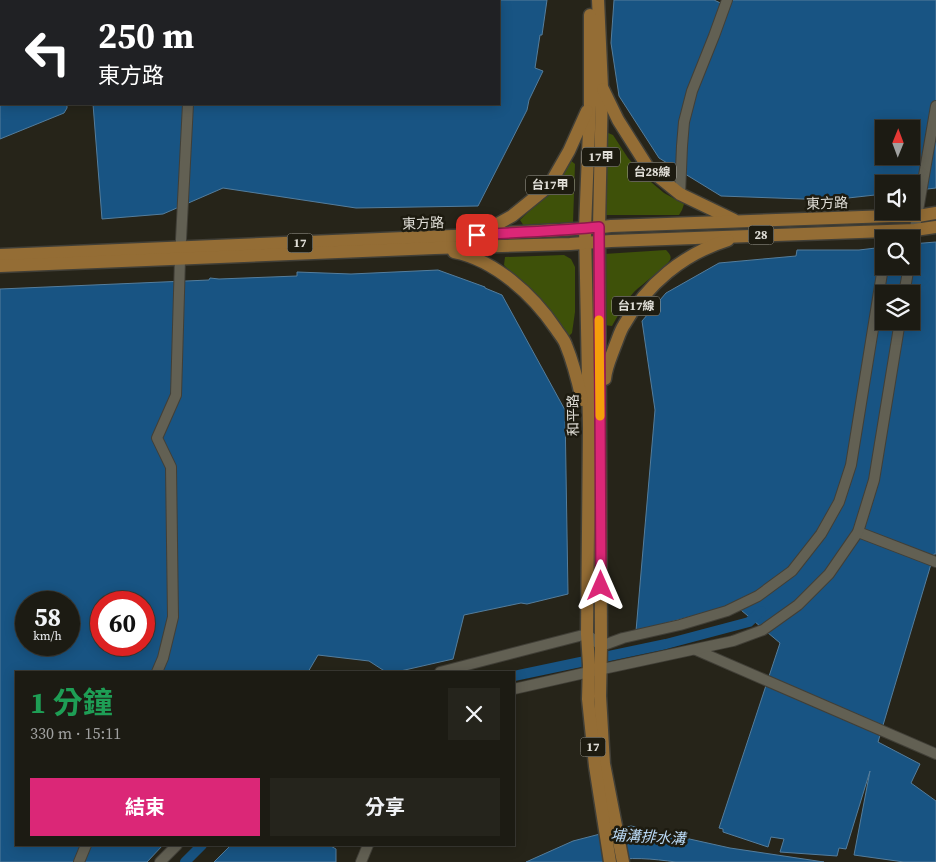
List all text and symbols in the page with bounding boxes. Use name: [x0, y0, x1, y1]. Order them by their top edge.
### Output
text: 250 m: [98, 12, 194, 60]
icon: left: [15, 20, 80, 85]
text: 東方路: [98, 60, 164, 90]
north arrow: [875, 120, 920, 165]
map controls: [875, 120, 920, 330]
road number: 17甲: [582, 148, 620, 166]
road number: 台28線: [628, 162, 676, 182]
button: sound: [875, 175, 920, 220]
road number: 台17甲: [526, 176, 574, 194]
street label: 東方路: [806, 192, 848, 214]
street label: 東方路: [402, 212, 444, 234]
pin: [456, 214, 498, 256]
icon: arrive: [463, 221, 491, 249]
road number: 28: [748, 226, 774, 244]
button: search: [875, 230, 920, 275]
road number: 17: [288, 234, 312, 252]
button: layers: [875, 285, 920, 330]
road number: 台17線: [612, 296, 660, 316]
street label: 和平路: [563, 394, 583, 436]
position arrow: [574, 559, 626, 611]
speed limit sign: 60: [90, 591, 155, 656]
text: 58: [34, 600, 61, 634]
text: km/h: [33, 628, 62, 644]
text: 1 分鐘: [30, 682, 113, 723]
button: close: [448, 688, 500, 740]
text: 330 m · 15:11: [30, 722, 121, 744]
road number: 17: [580, 738, 606, 756]
button: 結束: [30, 778, 260, 836]
button: 分享: [270, 778, 500, 836]
water label: 埔溝排水溝: [610, 824, 688, 849]

